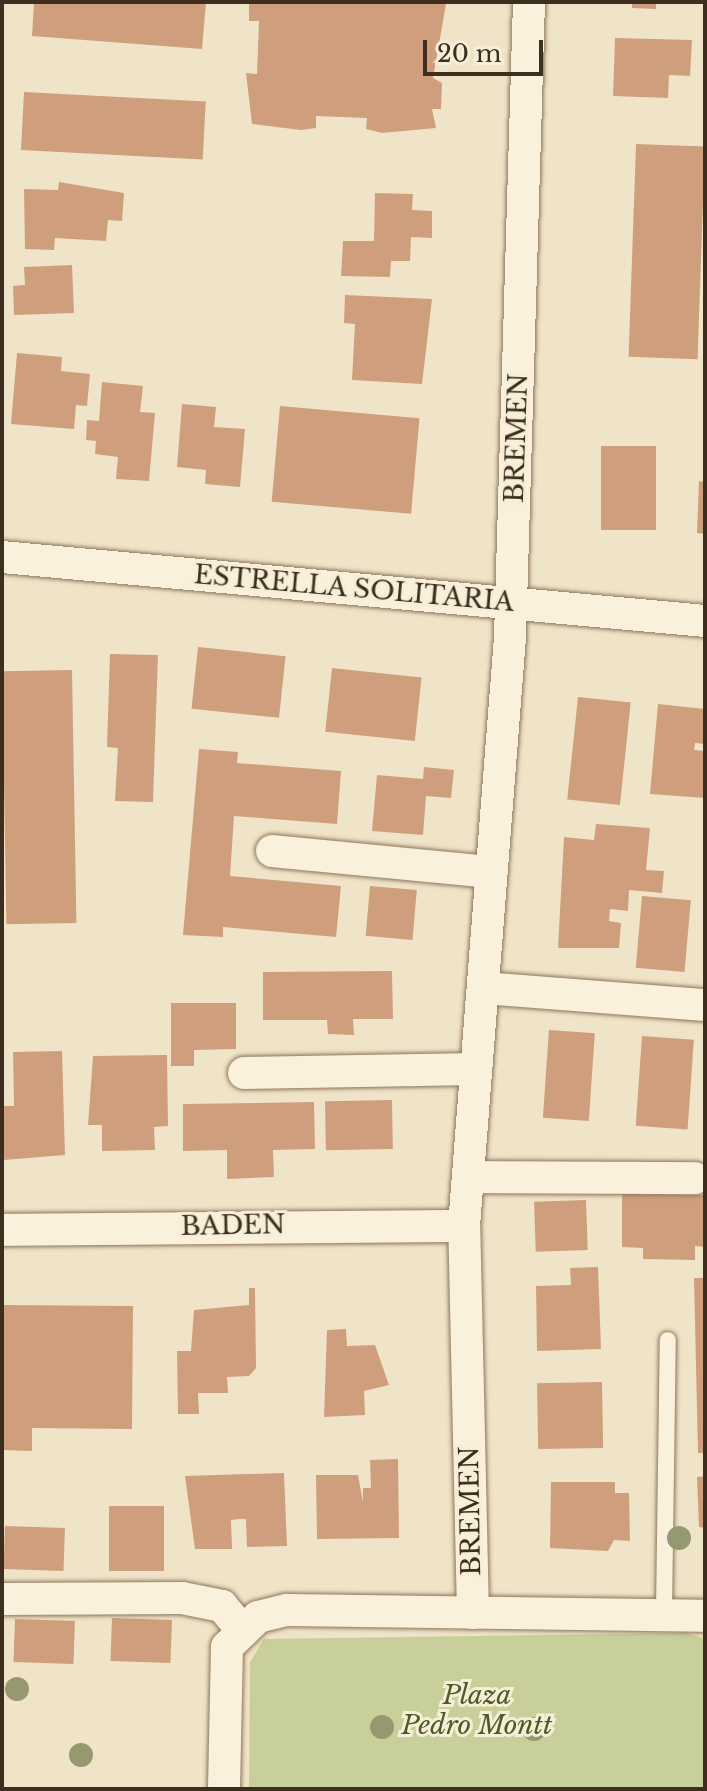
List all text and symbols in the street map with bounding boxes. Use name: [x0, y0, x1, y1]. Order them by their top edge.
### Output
scale bar: [427, 24, 547, 74]
text: 20 m: [437, 39, 502, 68]
street label: BREMEN: [499, 373, 535, 503]
street label: ESTRELLA SOLITARIA: [192, 559, 516, 619]
street label: BADEN: [180, 1209, 286, 1243]
street label: BREMEN: [454, 1446, 488, 1576]
park label: Plaza Pedro Montt: [401, 1680, 553, 1742]

